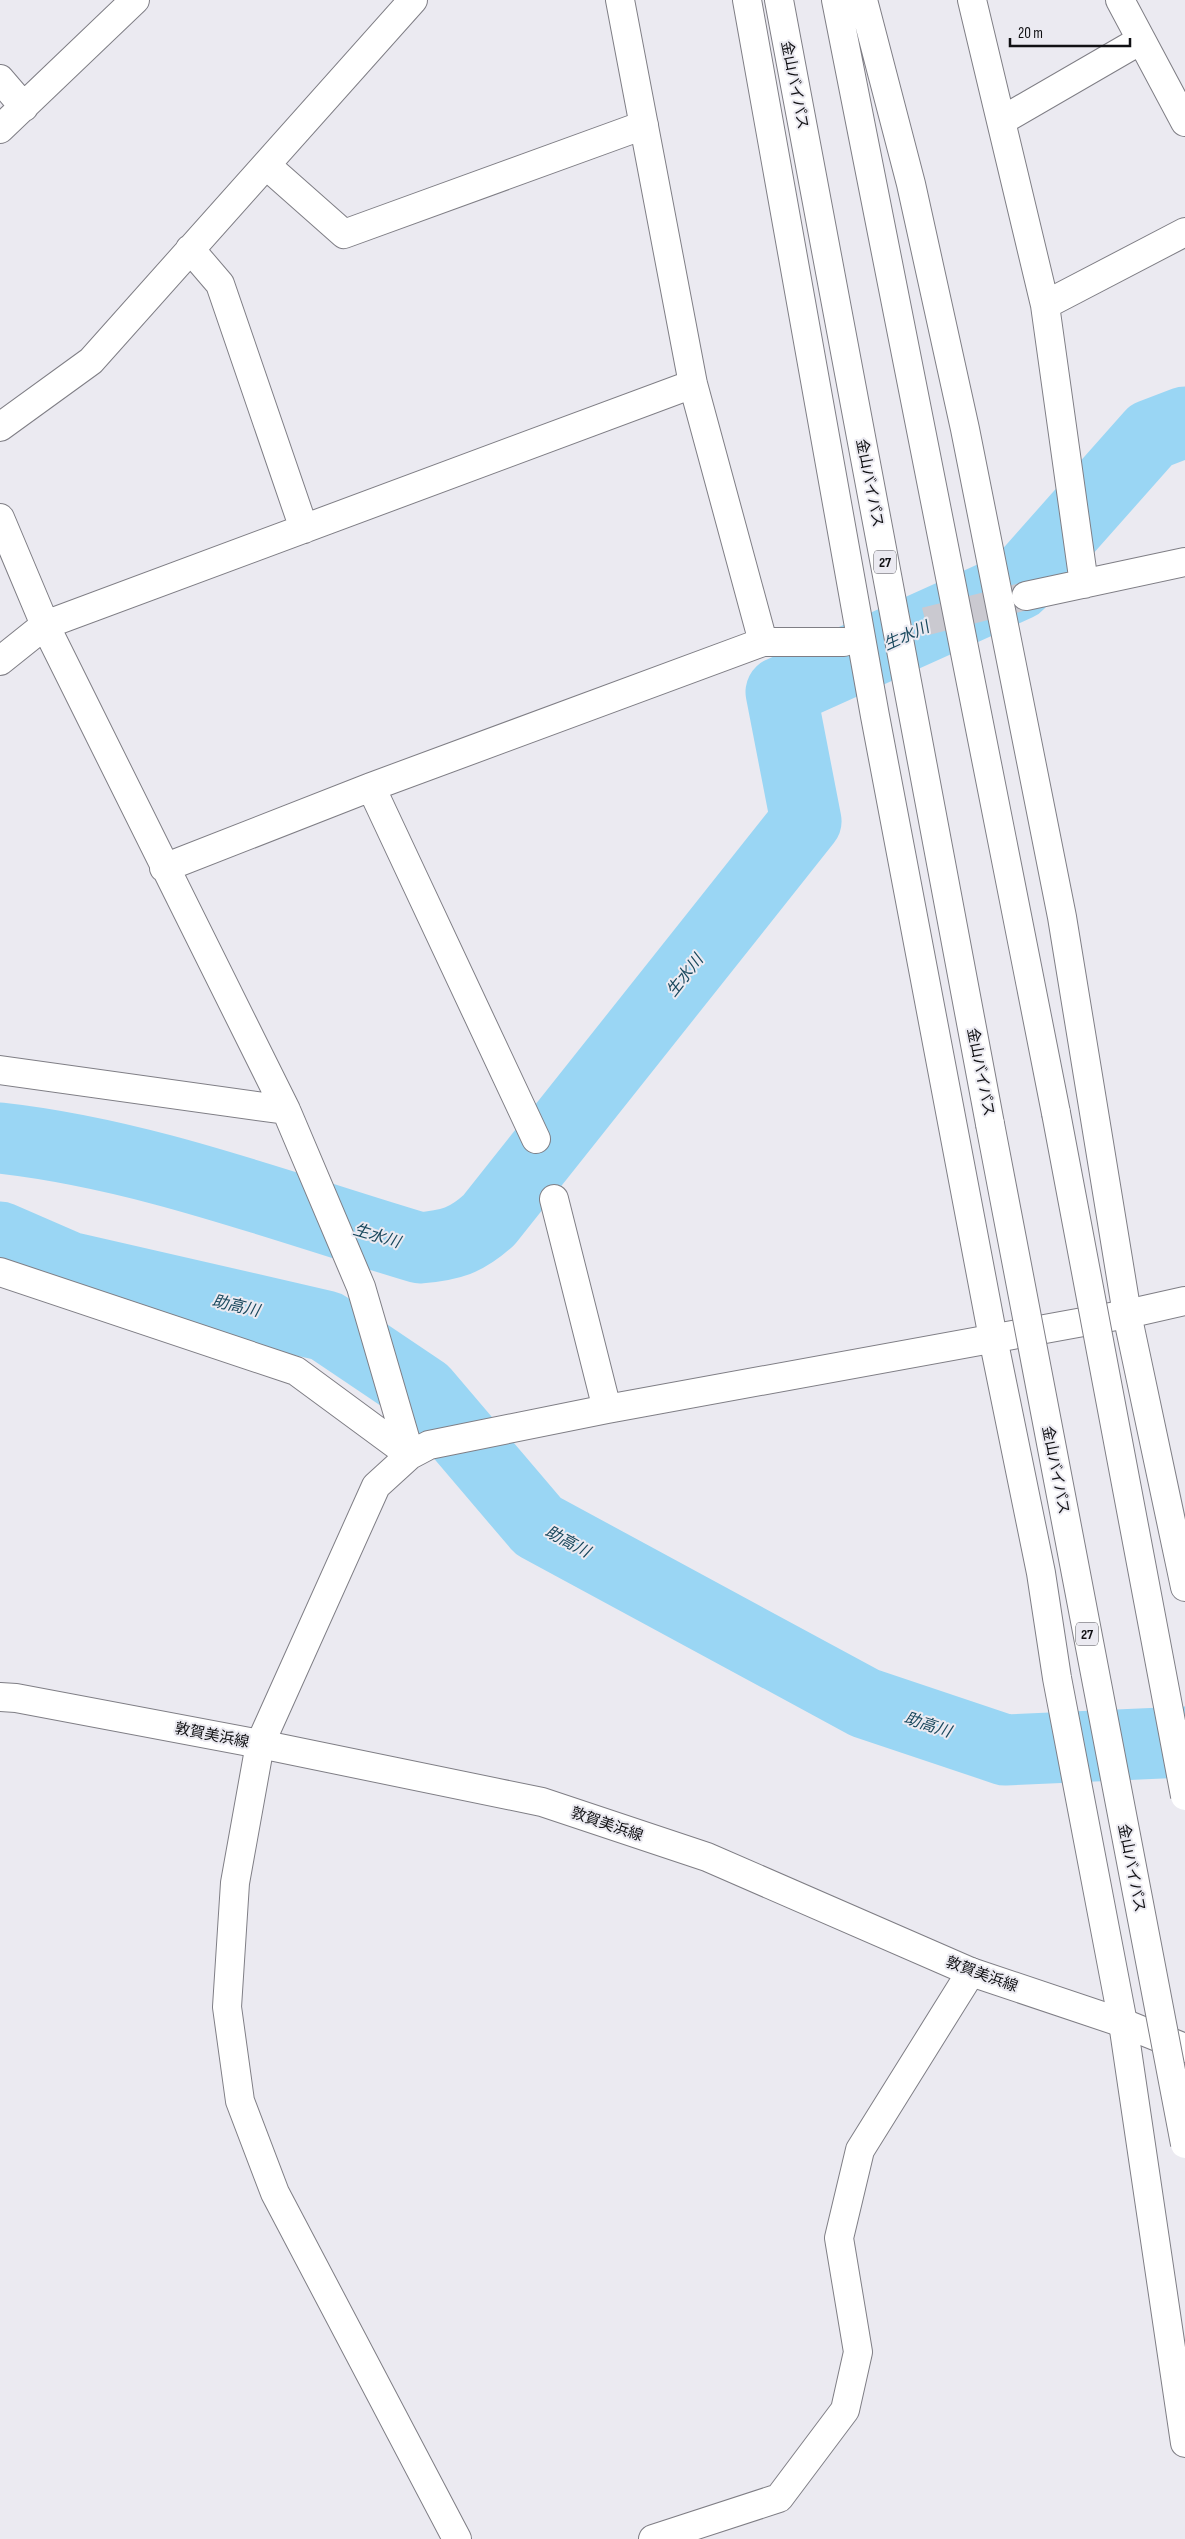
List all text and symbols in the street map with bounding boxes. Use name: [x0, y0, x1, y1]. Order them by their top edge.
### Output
scale bar: [1010, 15, 1130, 47]
text: 20 m: [1018, 24, 1043, 43]
street label: 金山バイパス: [777, 39, 812, 131]
street label: 金山バイパス: [852, 437, 887, 529]
road number: 27: [874, 550, 896, 574]
water label: 生水川: [881, 617, 934, 655]
water label: 生水川: [663, 950, 709, 1001]
street label: 金山バイパス: [963, 1026, 998, 1118]
water label: 生水川: [351, 1220, 404, 1253]
water label: 助高川: [210, 1292, 263, 1322]
street label: 金山バイパス: [1038, 1424, 1073, 1516]
water label: 助高川: [542, 1523, 595, 1563]
road number: 27: [1076, 1622, 1098, 1646]
water label: 助高川: [902, 1709, 955, 1742]
street label: 敦賀美浜線: [173, 1719, 251, 1752]
street label: 敦賀美浜線: [568, 1803, 645, 1846]
street label: 金山バイパス: [1114, 1822, 1149, 1914]
street label: 敦賀美浜線: [943, 1953, 1020, 1996]

